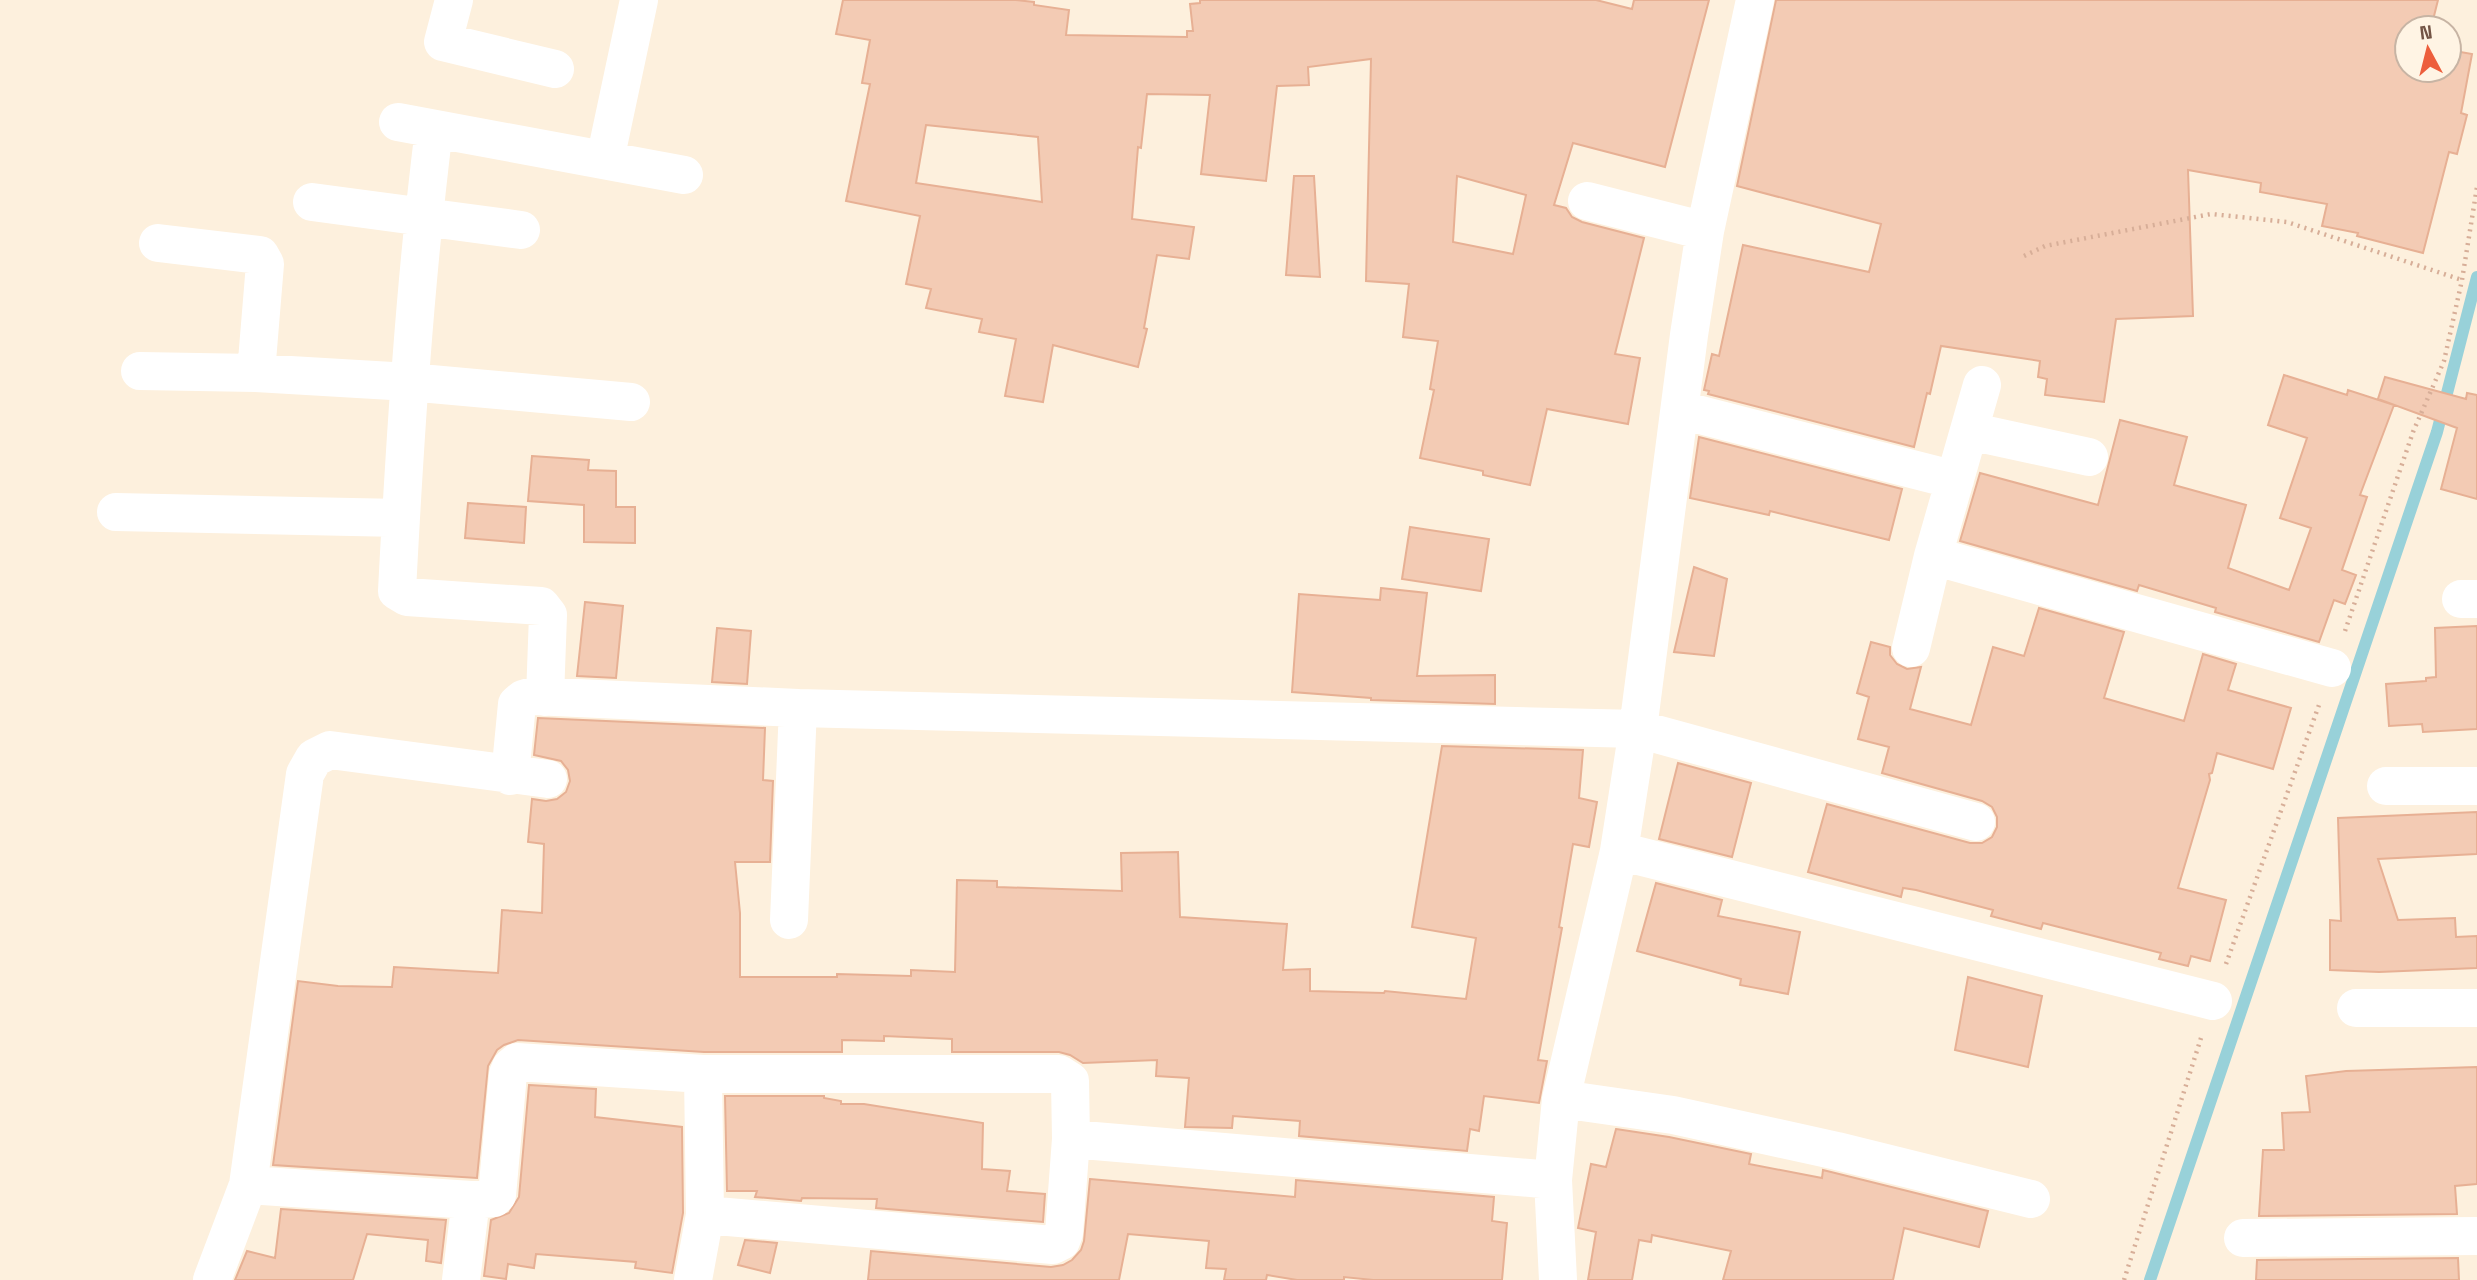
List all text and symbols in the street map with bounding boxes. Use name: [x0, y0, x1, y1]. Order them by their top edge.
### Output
north arrow: [2393, 14, 2463, 84]
text: N: [2418, 19, 2434, 46]

